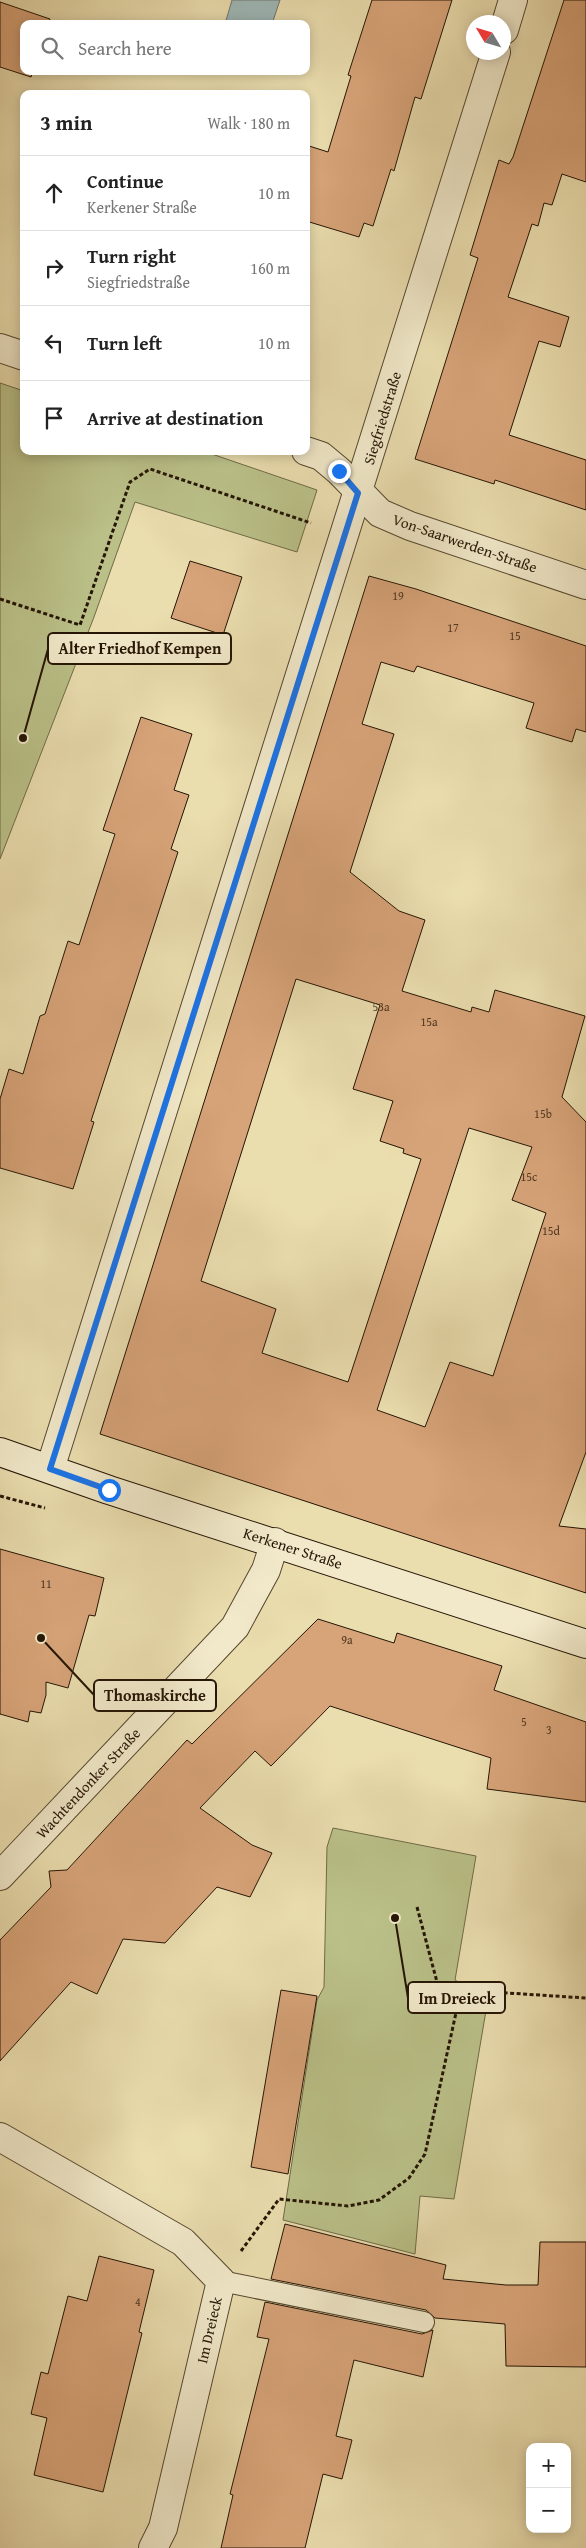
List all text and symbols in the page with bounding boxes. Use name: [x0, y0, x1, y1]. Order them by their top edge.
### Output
north arrow: [466, 15, 511, 60]
search box: [20, 20, 310, 75]
icon: search: [38, 34, 66, 62]
text: Search here: [78, 34, 172, 62]
text: 3 min: [40, 107, 92, 138]
text: Walk · 180 m: [207, 111, 290, 135]
text: Continue: [87, 167, 164, 195]
icon: ahead: [40, 179, 68, 207]
text: 10 m: [258, 181, 290, 205]
text: Kerkener Straße: [87, 195, 197, 219]
text: Turn right: [87, 242, 176, 270]
icon: right: [40, 254, 68, 282]
text: 160 m: [250, 256, 290, 280]
text: Siegfriedstraße: [87, 270, 190, 294]
icon: left: [40, 329, 68, 357]
text: Turn left: [87, 329, 162, 357]
text: 10 m: [258, 331, 290, 355]
street label: Siegfriedstraße: [358, 369, 406, 467]
icon: arrive: [40, 404, 68, 432]
text: Arrive at destination: [87, 404, 263, 432]
route end: [328, 460, 351, 483]
street label: Von-Saarwerden-Straße: [390, 508, 540, 578]
house number: 19: [392, 587, 404, 604]
house number: 17: [447, 619, 459, 636]
house number: 15: [509, 627, 521, 644]
callout: Alter Friedhof Kempen: [48, 633, 231, 664]
text: Alter Friedhof Kempen: [59, 636, 222, 660]
house number: 53a: [372, 998, 390, 1015]
house number: 15a: [420, 1013, 438, 1030]
house number: 15b: [534, 1105, 552, 1122]
house number: 15c: [521, 1168, 538, 1185]
house number: 15d: [542, 1222, 561, 1239]
route start: [98, 1479, 121, 1502]
street label: Kerkener Straße: [241, 1522, 345, 1574]
house number: 11: [40, 1575, 52, 1592]
house number: 9a: [341, 1631, 353, 1648]
callout: Thomaskirche: [94, 1680, 216, 1711]
text: Thomaskirche: [104, 1683, 206, 1707]
house number: 5: [521, 1713, 527, 1730]
house number: 3: [546, 1721, 552, 1738]
street label: Wachtendonker Straße: [31, 1723, 145, 1843]
callout: Im Dreieck: [408, 1982, 505, 2013]
text: Im Dreieck: [418, 1986, 496, 2010]
house number: 4: [135, 2293, 141, 2310]
street label: Im Dreieck: [191, 2294, 227, 2365]
map controls: [526, 2443, 571, 2533]
button: +: [526, 2443, 571, 2488]
button: −: [526, 2488, 571, 2533]

